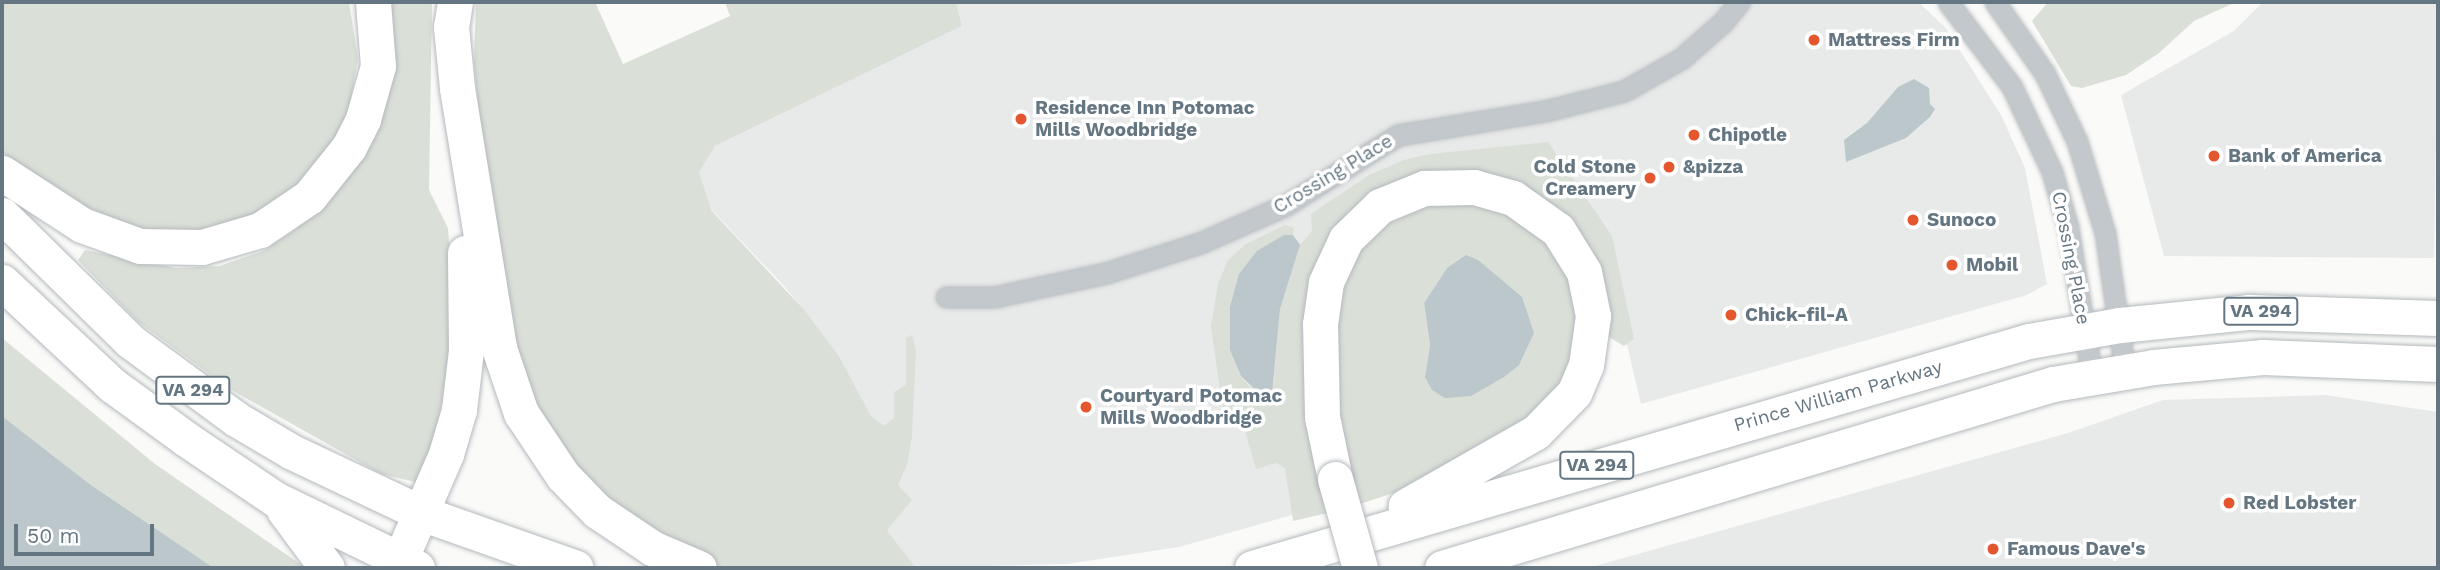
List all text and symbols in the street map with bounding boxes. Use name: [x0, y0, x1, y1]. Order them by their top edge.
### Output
place label: Mattress Firm: [1828, 29, 1960, 51]
marker: Mattress Firm: [1806, 32, 1822, 48]
place label: Residence Inn Potomac Mills Woodbridge: [1035, 97, 1254, 141]
marker: Residence Inn Potomac Mills Woodbridge: [1013, 111, 1029, 127]
place label: Chipotle: [1708, 124, 1787, 146]
marker: Chipotle: [1686, 127, 1702, 143]
street label: Crossing Place: [1269, 129, 1397, 219]
place label: Bank of America: [2228, 145, 2383, 167]
marker: Bank of America: [2206, 148, 2222, 164]
place label: Cold Stone Creamery: [1533, 156, 1636, 200]
place label: &pizza: [1683, 156, 1743, 178]
marker: &pizza: [1661, 159, 1677, 175]
marker: Cold Stone Creamery: [1642, 170, 1658, 186]
street label: Crossing Place: [2047, 190, 2095, 326]
place label: Sunoco: [1927, 209, 1996, 231]
marker: Sunoco: [1905, 212, 1921, 228]
place label: Mobil: [1966, 254, 2018, 276]
marker: Mobil: [1944, 257, 1960, 273]
road number: VA 294: [2222, 296, 2300, 326]
place label: Chick-fil-A: [1745, 304, 1848, 326]
marker: Chick-fil-A: [1723, 307, 1739, 323]
street label: Prince William Parkway: [1731, 355, 1945, 437]
road number: VA 294: [154, 376, 232, 404]
place label: Courtyard Potomac Mills Woodbridge: [1100, 385, 1282, 429]
marker: Courtyard Potomac Mills Woodbridge: [1078, 399, 1094, 415]
road number: VA 294: [1558, 450, 1636, 480]
place label: Red Lobster: [2243, 492, 2357, 514]
marker: Red Lobster: [2221, 495, 2237, 511]
scale bar: [18, 510, 158, 554]
text: 50 m: [27, 523, 79, 548]
place label: Famous Dave's: [2007, 538, 2145, 560]
marker: Famous Dave's: [1985, 541, 2001, 557]

